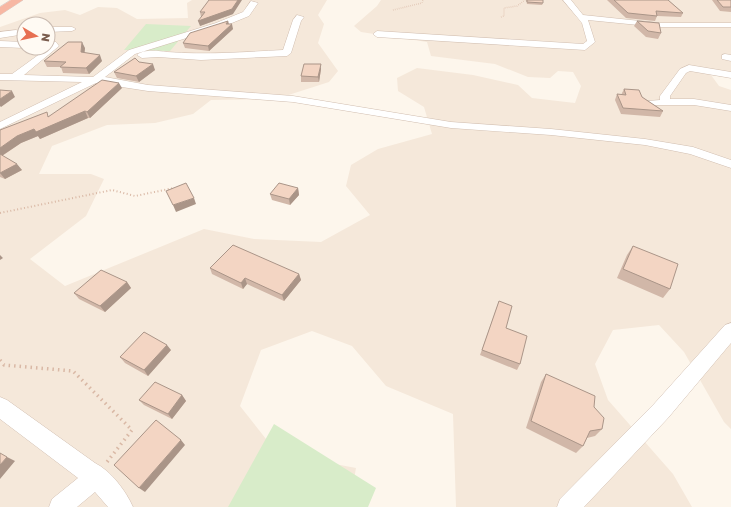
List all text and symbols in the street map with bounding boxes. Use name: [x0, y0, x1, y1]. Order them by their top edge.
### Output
north arrow: [16, 16, 56, 56]
text: N: [39, 32, 53, 43]

